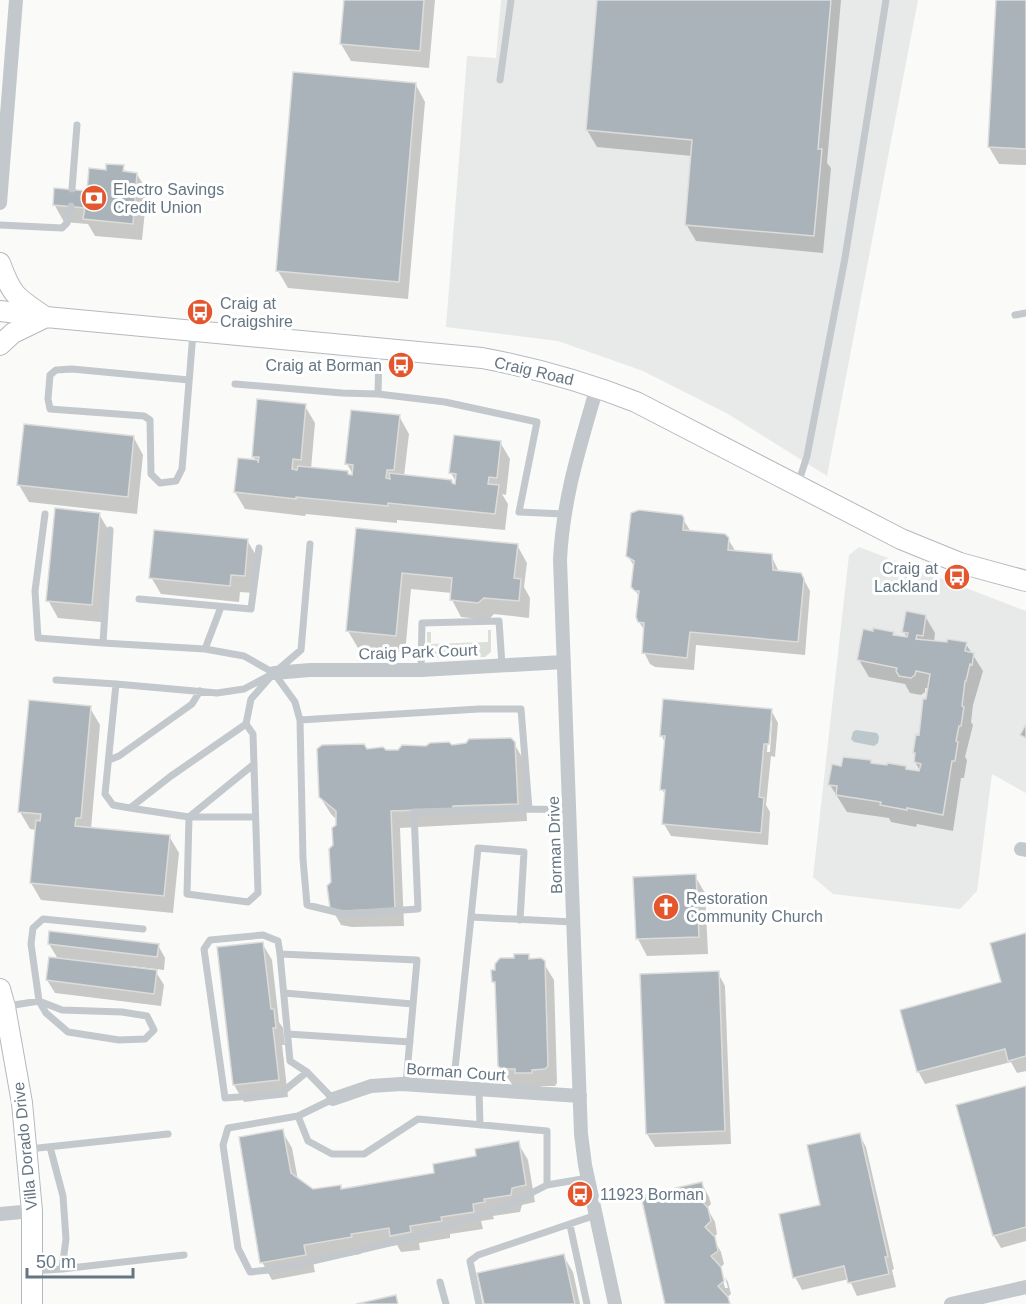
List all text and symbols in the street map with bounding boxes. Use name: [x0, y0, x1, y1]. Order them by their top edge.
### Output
place label: Electro Savings Credit Union: [113, 181, 224, 216]
bank icon: Electro Savings Credit Union: [79, 183, 109, 213]
place label: Craig at Craigshire: [220, 295, 293, 330]
bus stop icon: Craig at Craigshire: [185, 297, 215, 327]
bus stop icon: Craig at Borman: [386, 350, 416, 380]
street label: Craig Road: [493, 354, 575, 388]
place label: Craig at Borman: [266, 357, 382, 374]
place label: Craig at Lackland: [874, 560, 939, 595]
bus stop icon: Craig at Lackland: [942, 562, 972, 592]
street label: Craig Park Court: [358, 641, 478, 663]
street label: Borman Drive: [545, 796, 565, 894]
place label: Restoration Community Church: [686, 890, 823, 925]
church icon: Restoration Community Church: [651, 892, 681, 922]
street label: Borman Court: [406, 1060, 507, 1084]
street label: Villa Dorado Drive: [10, 1081, 40, 1211]
bus stop icon: 11923 Borman: [565, 1179, 595, 1209]
place label: 11923 Borman: [600, 1186, 704, 1203]
scale bar: [27, 1241, 134, 1279]
text: 50 m: [36, 1252, 76, 1272]

